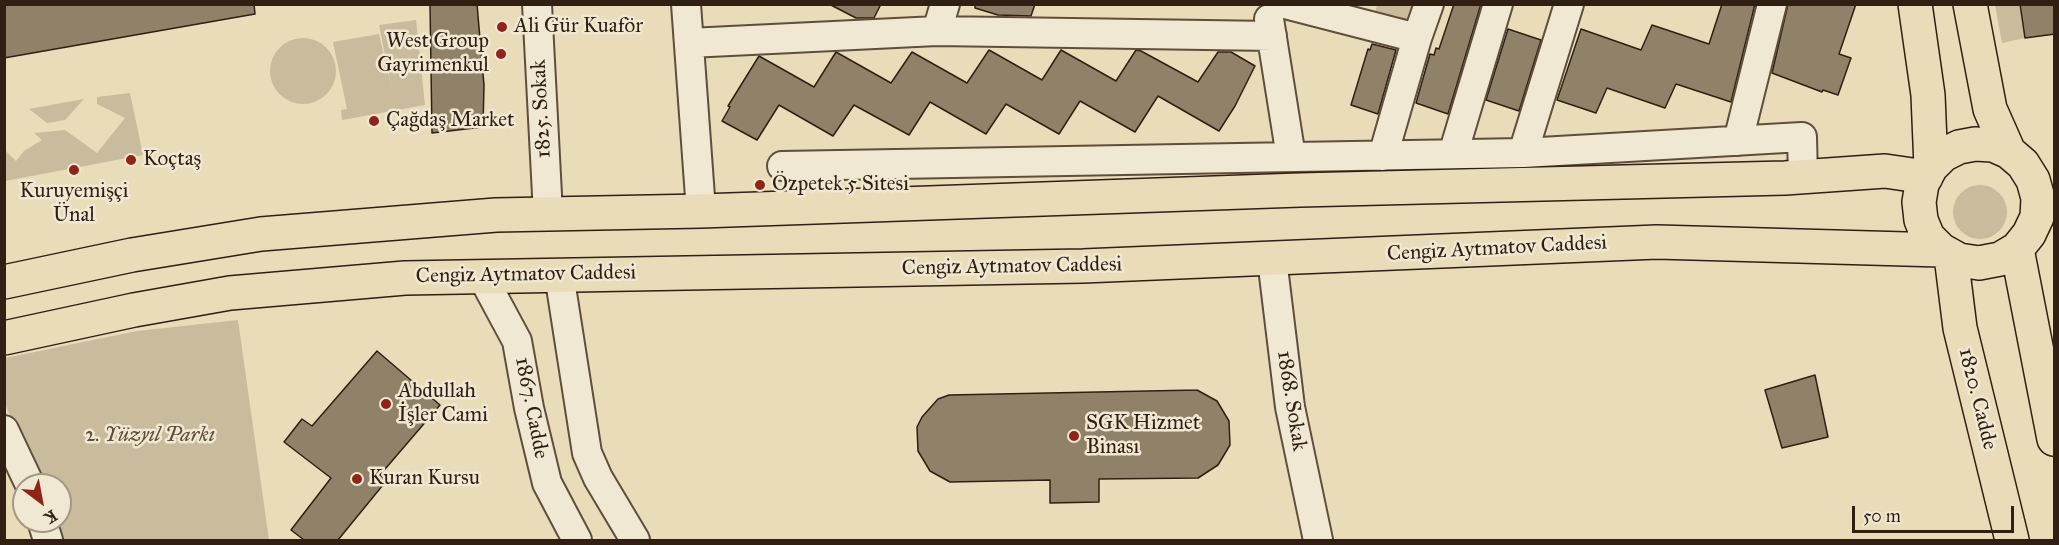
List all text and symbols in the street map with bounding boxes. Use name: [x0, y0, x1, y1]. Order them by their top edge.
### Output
place label: Ali Gür Kuaför: [514, 14, 643, 40]
marker: Ali Gür Kuaför: [495, 20, 509, 34]
place label: West Group Gayrimenkul: [377, 29, 489, 79]
marker: West Group Gayrimenkul: [494, 47, 508, 61]
street label: 1825. Sokak: [527, 59, 557, 159]
place label: Çağdaş Market: [386, 108, 515, 134]
marker: Çağdaş Market: [367, 114, 381, 128]
place label: Koçtaş: [143, 147, 201, 173]
marker: Koçtaş: [124, 153, 138, 167]
marker: Kuruyemişçi Ünal: [67, 163, 81, 177]
place label: Özpetek 5 Sitesi: [772, 172, 909, 198]
marker: Özpetek 5 Sitesi: [753, 178, 767, 192]
place label: Kuruyemişçi Ünal: [20, 179, 128, 229]
street label: Cengiz Aytmatov Caddesi: [1386, 231, 1608, 267]
street label: Cengiz Aytmatov Caddesi: [902, 252, 1122, 282]
street label: Cengiz Aytmatov Caddesi: [416, 260, 636, 290]
street label: 1820. Cadde: [1952, 346, 2002, 452]
street label: 1868. Sokak: [1271, 349, 1311, 453]
street label: 1867. Cadde: [509, 355, 553, 461]
place label: Abdullah İşler Cami: [398, 379, 488, 429]
marker: Abdullah İşler Cami: [379, 397, 393, 411]
place label: SGK Hizmet Binası: [1086, 411, 1200, 461]
park label: 2. Yüzyıl Parkı: [85, 423, 215, 449]
marker: SGK Hizmet Binası: [1067, 429, 1081, 443]
place label: Kuran Kursu: [369, 466, 480, 492]
marker: Kuran Kursu: [350, 472, 364, 486]
north arrow: [12, 473, 72, 533]
scale bar: [1855, 494, 2017, 532]
text: 50 m: [1863, 505, 1901, 527]
text: K: [41, 506, 61, 528]

